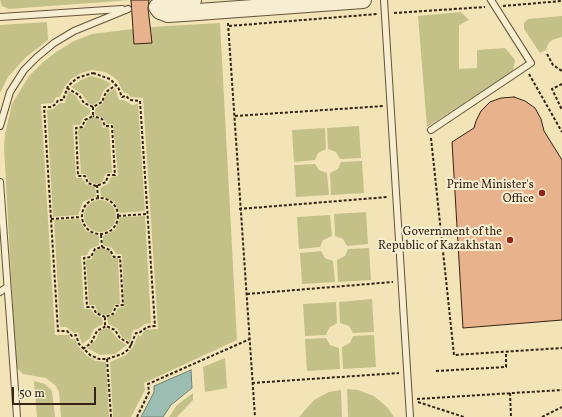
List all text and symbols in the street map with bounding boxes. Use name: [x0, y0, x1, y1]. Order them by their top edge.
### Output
place label: Prime Minister's Office: [447, 179, 534, 207]
marker: Prime Minister's Office: [537, 188, 547, 198]
place label: Government of the Republic of Kazakhstan: [378, 226, 502, 254]
marker: Government of the Republic of Kazakhstan: [505, 235, 515, 245]
scale bar: [14, 379, 98, 405]
text: 50 m: [19, 386, 45, 402]

